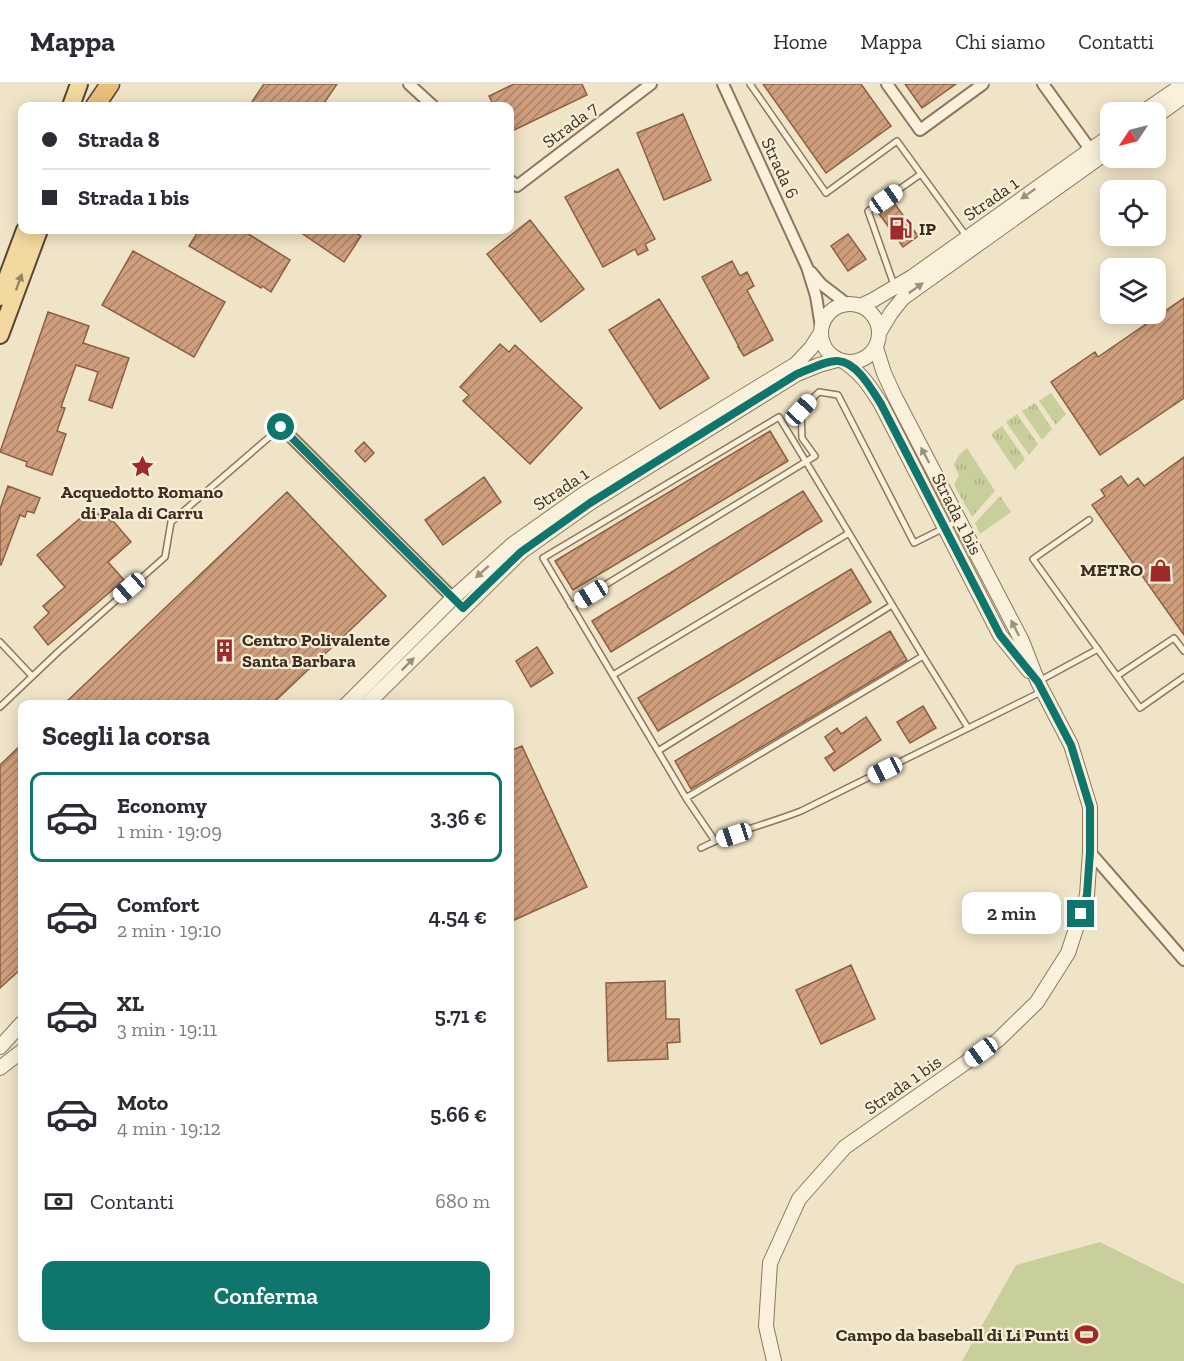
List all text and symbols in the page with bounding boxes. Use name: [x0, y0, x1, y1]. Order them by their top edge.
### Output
text: Mappa: [30, 25, 115, 58]
text: Home: [773, 29, 827, 54]
text: Mappa: [860, 29, 922, 54]
text: Chi siamo: [955, 29, 1045, 54]
text: Contatti: [1078, 29, 1154, 54]
street label: Strada 7: [538, 97, 602, 153]
north arrow: [1100, 102, 1166, 168]
map controls: [1100, 102, 1166, 324]
text: Strada 8: [78, 126, 160, 153]
street label: Strada 6: [756, 134, 804, 202]
street label: Strada 1: [959, 172, 1023, 226]
button: locate: [1100, 180, 1166, 246]
car: [866, 181, 906, 217]
text: Strada 1 bis: [78, 184, 189, 211]
one-way arrow: [1020, 188, 1036, 199]
fuel station icon: IP: [888, 216, 914, 242]
place label: IP: [919, 218, 936, 240]
button: layers: [1100, 258, 1166, 324]
one-way arrow: [15, 273, 25, 291]
one-way arrow: [908, 282, 924, 294]
car: [782, 391, 820, 429]
route start: [267, 413, 294, 440]
one-way arrow: [920, 446, 930, 463]
place icon: Acquedotto Romano di Pala di Carru: [129, 453, 155, 479]
street label: Strada 1: [529, 462, 593, 515]
street label: Strada 1 bis: [927, 469, 987, 559]
place label: Acquedotto Romano di Pala di Carru: [61, 481, 224, 524]
shop icon: METRO: [1148, 557, 1174, 583]
place label: METRO: [1080, 559, 1143, 581]
one-way arrow: [475, 565, 490, 578]
car: [110, 569, 148, 607]
car: [571, 577, 611, 611]
one-way arrow: [1010, 619, 1020, 636]
place label: Centro Polivalente Santa Barbara: [242, 629, 390, 672]
building icon: Centro Polivalente Santa Barbara: [211, 637, 237, 663]
one-way arrow: [400, 657, 414, 671]
text: Scegli la corsa: [42, 720, 210, 752]
car: [865, 754, 905, 786]
icon: car: [45, 790, 99, 844]
text: Economy: [117, 792, 207, 819]
text: 3.36 €: [430, 804, 487, 831]
text: 1 min · 19:09: [117, 819, 222, 843]
car: [714, 821, 754, 849]
icon: car: [45, 889, 99, 943]
text: Comfort: [117, 891, 199, 918]
callout: 2 min: [961, 893, 1060, 935]
route end: [1067, 900, 1094, 927]
text: 2 min: [987, 901, 1036, 925]
text: 4.54 €: [429, 903, 487, 930]
text: 2 min · 19:10: [117, 918, 222, 942]
icon: car: [45, 988, 99, 1042]
text: XL: [117, 990, 144, 1017]
text: 5.71 €: [434, 1002, 487, 1029]
text: 3 min · 19:11: [117, 1017, 217, 1041]
car: [961, 1034, 1001, 1070]
street label: Strada 1 bis: [860, 1050, 946, 1119]
icon: car: [45, 1087, 99, 1141]
text: Moto: [117, 1089, 168, 1116]
text: 5.66 €: [430, 1101, 487, 1128]
text: 4 min · 19:12: [117, 1116, 221, 1140]
icon: cash: [42, 1185, 75, 1218]
text: Contanti: [90, 1188, 174, 1215]
text: 680 m: [435, 1189, 490, 1213]
button: Conferma: [42, 1261, 490, 1330]
sports icon: Campo da baseball di Li Punti: [1074, 1322, 1100, 1348]
place label: Campo da baseball di Li Punti: [836, 1324, 1070, 1346]

